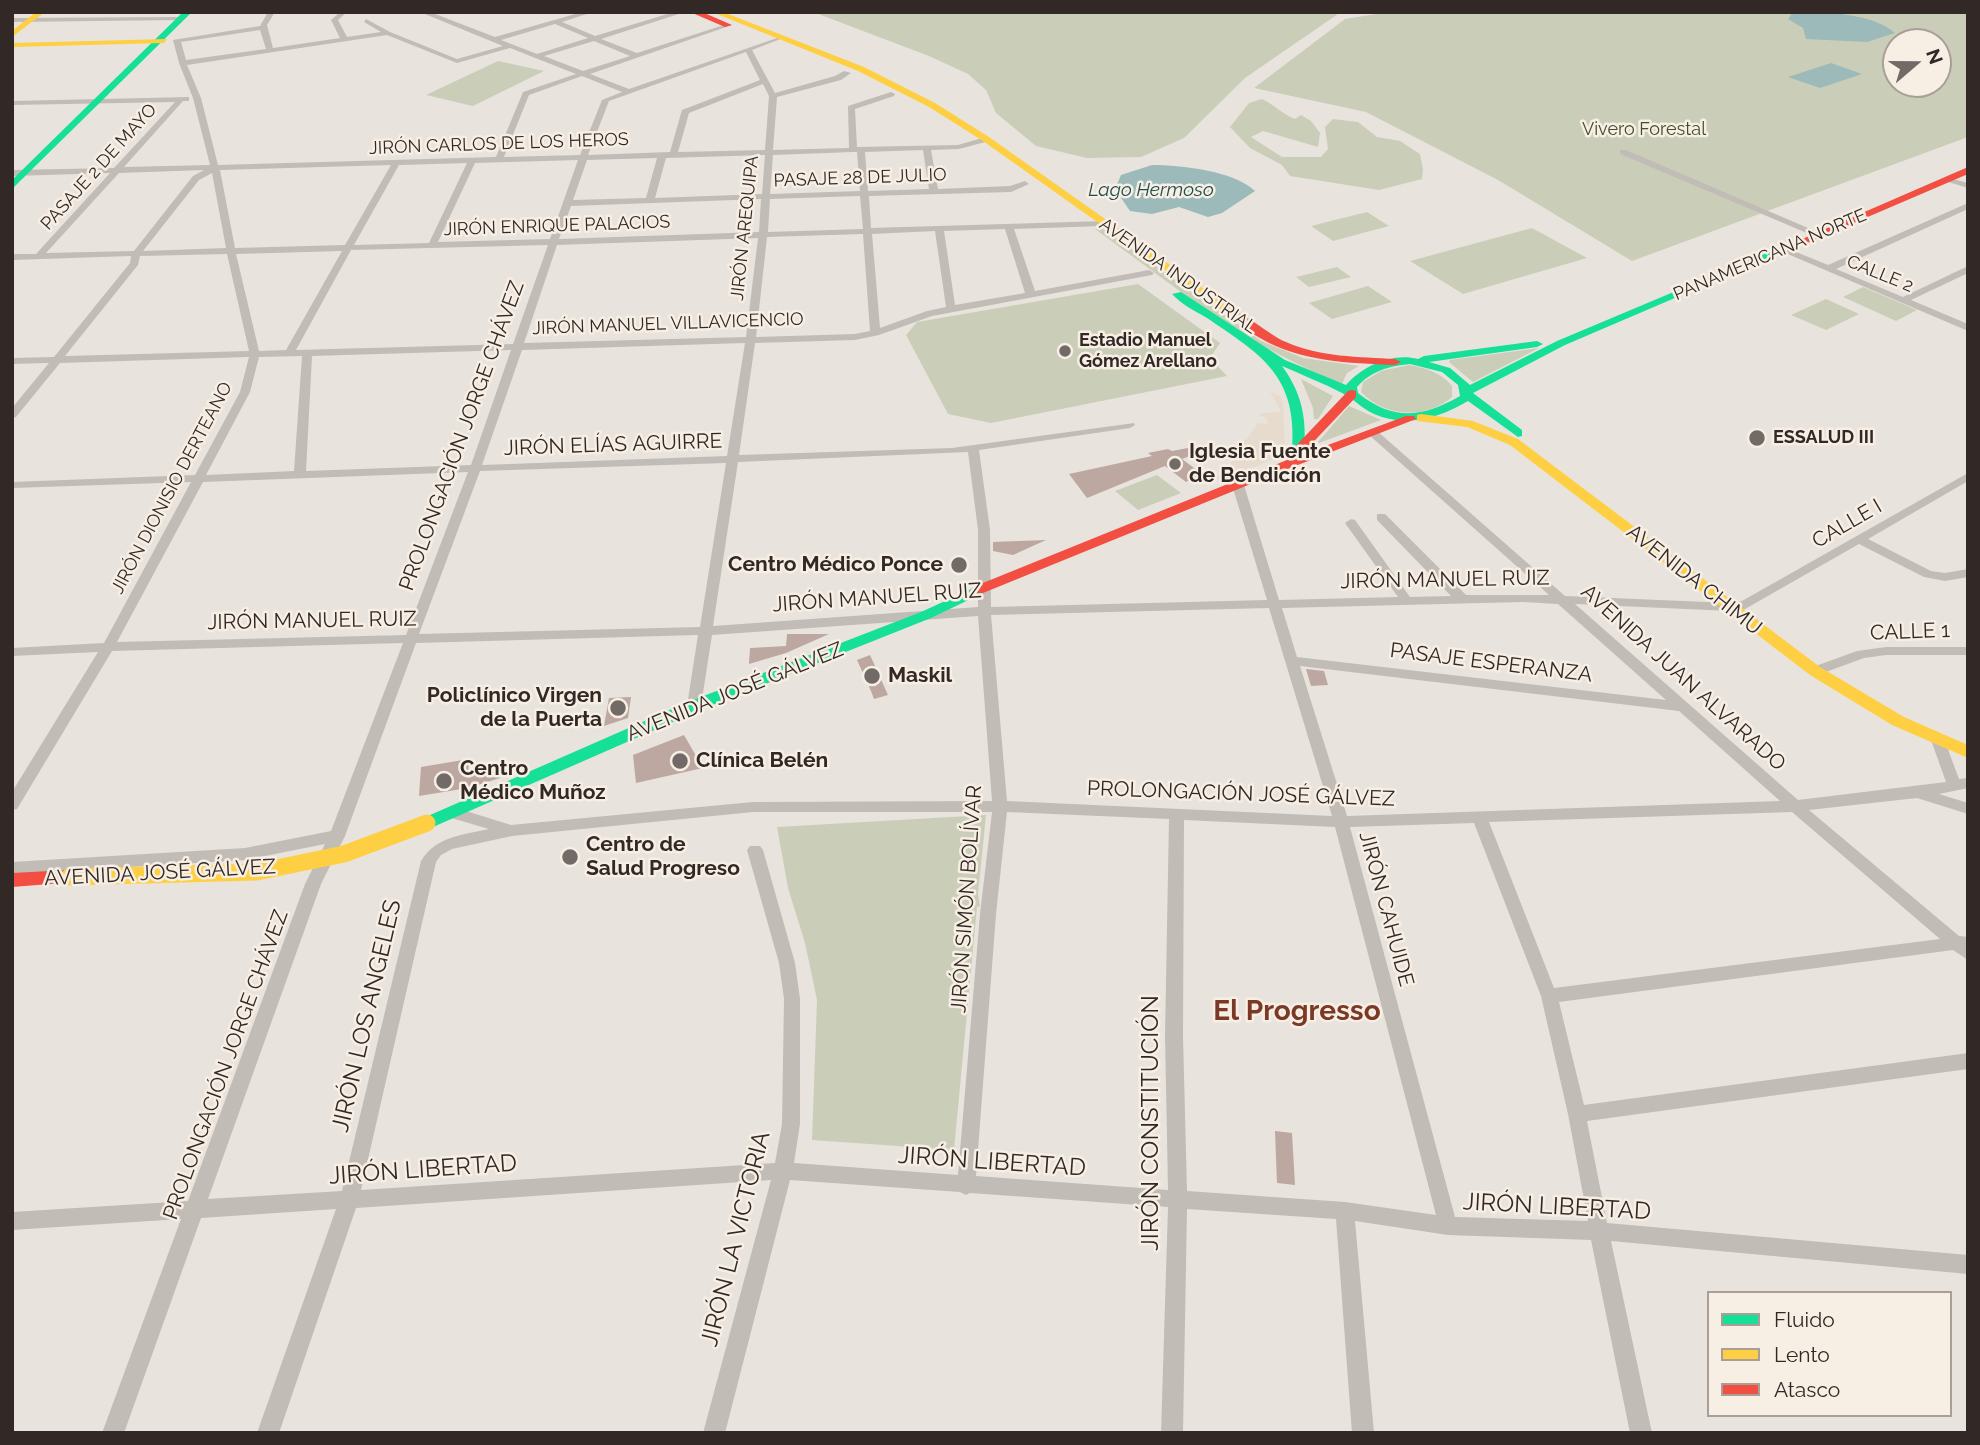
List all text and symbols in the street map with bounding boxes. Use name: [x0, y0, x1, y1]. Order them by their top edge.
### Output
north arrow: [1882, 28, 1952, 98]
text: N: [1922, 46, 1948, 67]
street label: PASAJE 2 DE MAYO: [37, 99, 161, 235]
park label: Vivero Forestal: [1582, 119, 1706, 141]
street label: JIRÓN CARLOS DE LOS HEROS: [369, 129, 629, 159]
street label: JIRÓN AREQUIPA: [727, 155, 763, 301]
street label: PASAJE 28 DE JULIO: [773, 164, 947, 192]
water label: Lago Hermoso: [1088, 179, 1214, 201]
street label: PANAMERICANA NORTE: [1670, 205, 1870, 305]
street label: JIRÓN ENRIQUE PALACIOS: [443, 211, 671, 241]
street label: AVENIDA INDUSTRIAL: [1095, 213, 1261, 339]
street label: CALLE 2: [1843, 251, 1917, 297]
street label: PROLONGACIÓN JORGE CHÁVEZ: [394, 278, 530, 594]
street label: JIRÓN MANUEL VILLAVICENCIO: [532, 308, 804, 340]
place label: Estadio Manuel Gómez Arellano: [1079, 330, 1217, 372]
marker: Estadio Manuel Gómez Arellano: [1057, 343, 1073, 359]
street label: JIRÓN DIONISIO DERTEANO: [107, 378, 237, 598]
place label: ESSALUD III: [1773, 427, 1874, 449]
marker: ESSALUD III: [1747, 428, 1767, 448]
street label: JIRÓN ELÍAS AGUIRRE: [503, 429, 723, 461]
place label: Iglesia Fuente de Bendicíón: [1189, 439, 1331, 489]
marker: Iglesia Fuente de Bendicíón: [1167, 456, 1183, 472]
street label: CALLE I: [1808, 494, 1886, 554]
street label: AVENIDA CHIMU: [1621, 519, 1767, 641]
place label: Centro Médico Ponce: [728, 552, 943, 578]
marker: Centro Médico Ponce: [949, 555, 969, 575]
street label: JIRÓN MANUEL RUIZ: [1340, 566, 1550, 594]
street label: JIRÓN MANUEL RUIZ: [772, 578, 982, 618]
street label: AVENIDA JUAN ALVARADO: [1575, 579, 1791, 777]
street label: JIRÓN MANUEL RUIZ: [207, 607, 417, 635]
street label: CALLE 1: [1870, 618, 1950, 646]
street label: AVENIDA JOSÉ GÁLVEZ: [623, 637, 847, 747]
street label: PASAJE ESPERANZA: [1388, 638, 1594, 688]
place label: Maskil: [888, 663, 952, 689]
marker: Maskil: [862, 666, 882, 686]
place label: Policlínico Virgen de la Puerta: [427, 683, 602, 733]
marker: Policlínico Virgen de la Puerta: [608, 698, 628, 718]
place label: Clínica Belén: [696, 748, 828, 774]
marker: Clínica Belén: [670, 751, 690, 771]
place label: Centro Médico Muñoz: [460, 756, 606, 806]
marker: Centro Médico Muñoz: [434, 771, 454, 791]
street label: PROLONGACIÓN JOSÉ GÁLVEZ: [1087, 776, 1395, 812]
street label: JIRÓN SIMÓN BOLÍVAR: [946, 784, 988, 1014]
street label: JIRÓN CAHUIDE: [1353, 829, 1419, 989]
place label: Centro de Salud Progreso: [586, 832, 740, 882]
marker: Centro de Salud Progreso: [560, 847, 580, 867]
street label: AVENIDA JOSÉ GÁLVEZ: [44, 854, 276, 892]
street label: JIRÓN LOS ANGELES: [326, 897, 408, 1135]
street label: PROLONGACIÓN JORGE CHÁVEZ: [158, 907, 294, 1223]
street label: JIRÓN CONSTITUCIÓN: [1137, 995, 1165, 1251]
district label: El Progresso: [1213, 995, 1381, 1029]
street label: JIRÓN LA VICTORIA: [695, 1128, 777, 1350]
street label: JIRÓN LIBERTAD: [897, 1141, 1087, 1183]
street label: JIRÓN LIBERTAD: [328, 1149, 518, 1191]
street label: JIRÓN LIBERTAD: [1462, 1188, 1652, 1226]
legend: [1707, 1291, 1952, 1417]
text: Fluido: [1774, 1307, 1835, 1332]
text: Lento: [1774, 1342, 1830, 1367]
text: Atasco: [1774, 1377, 1840, 1402]

